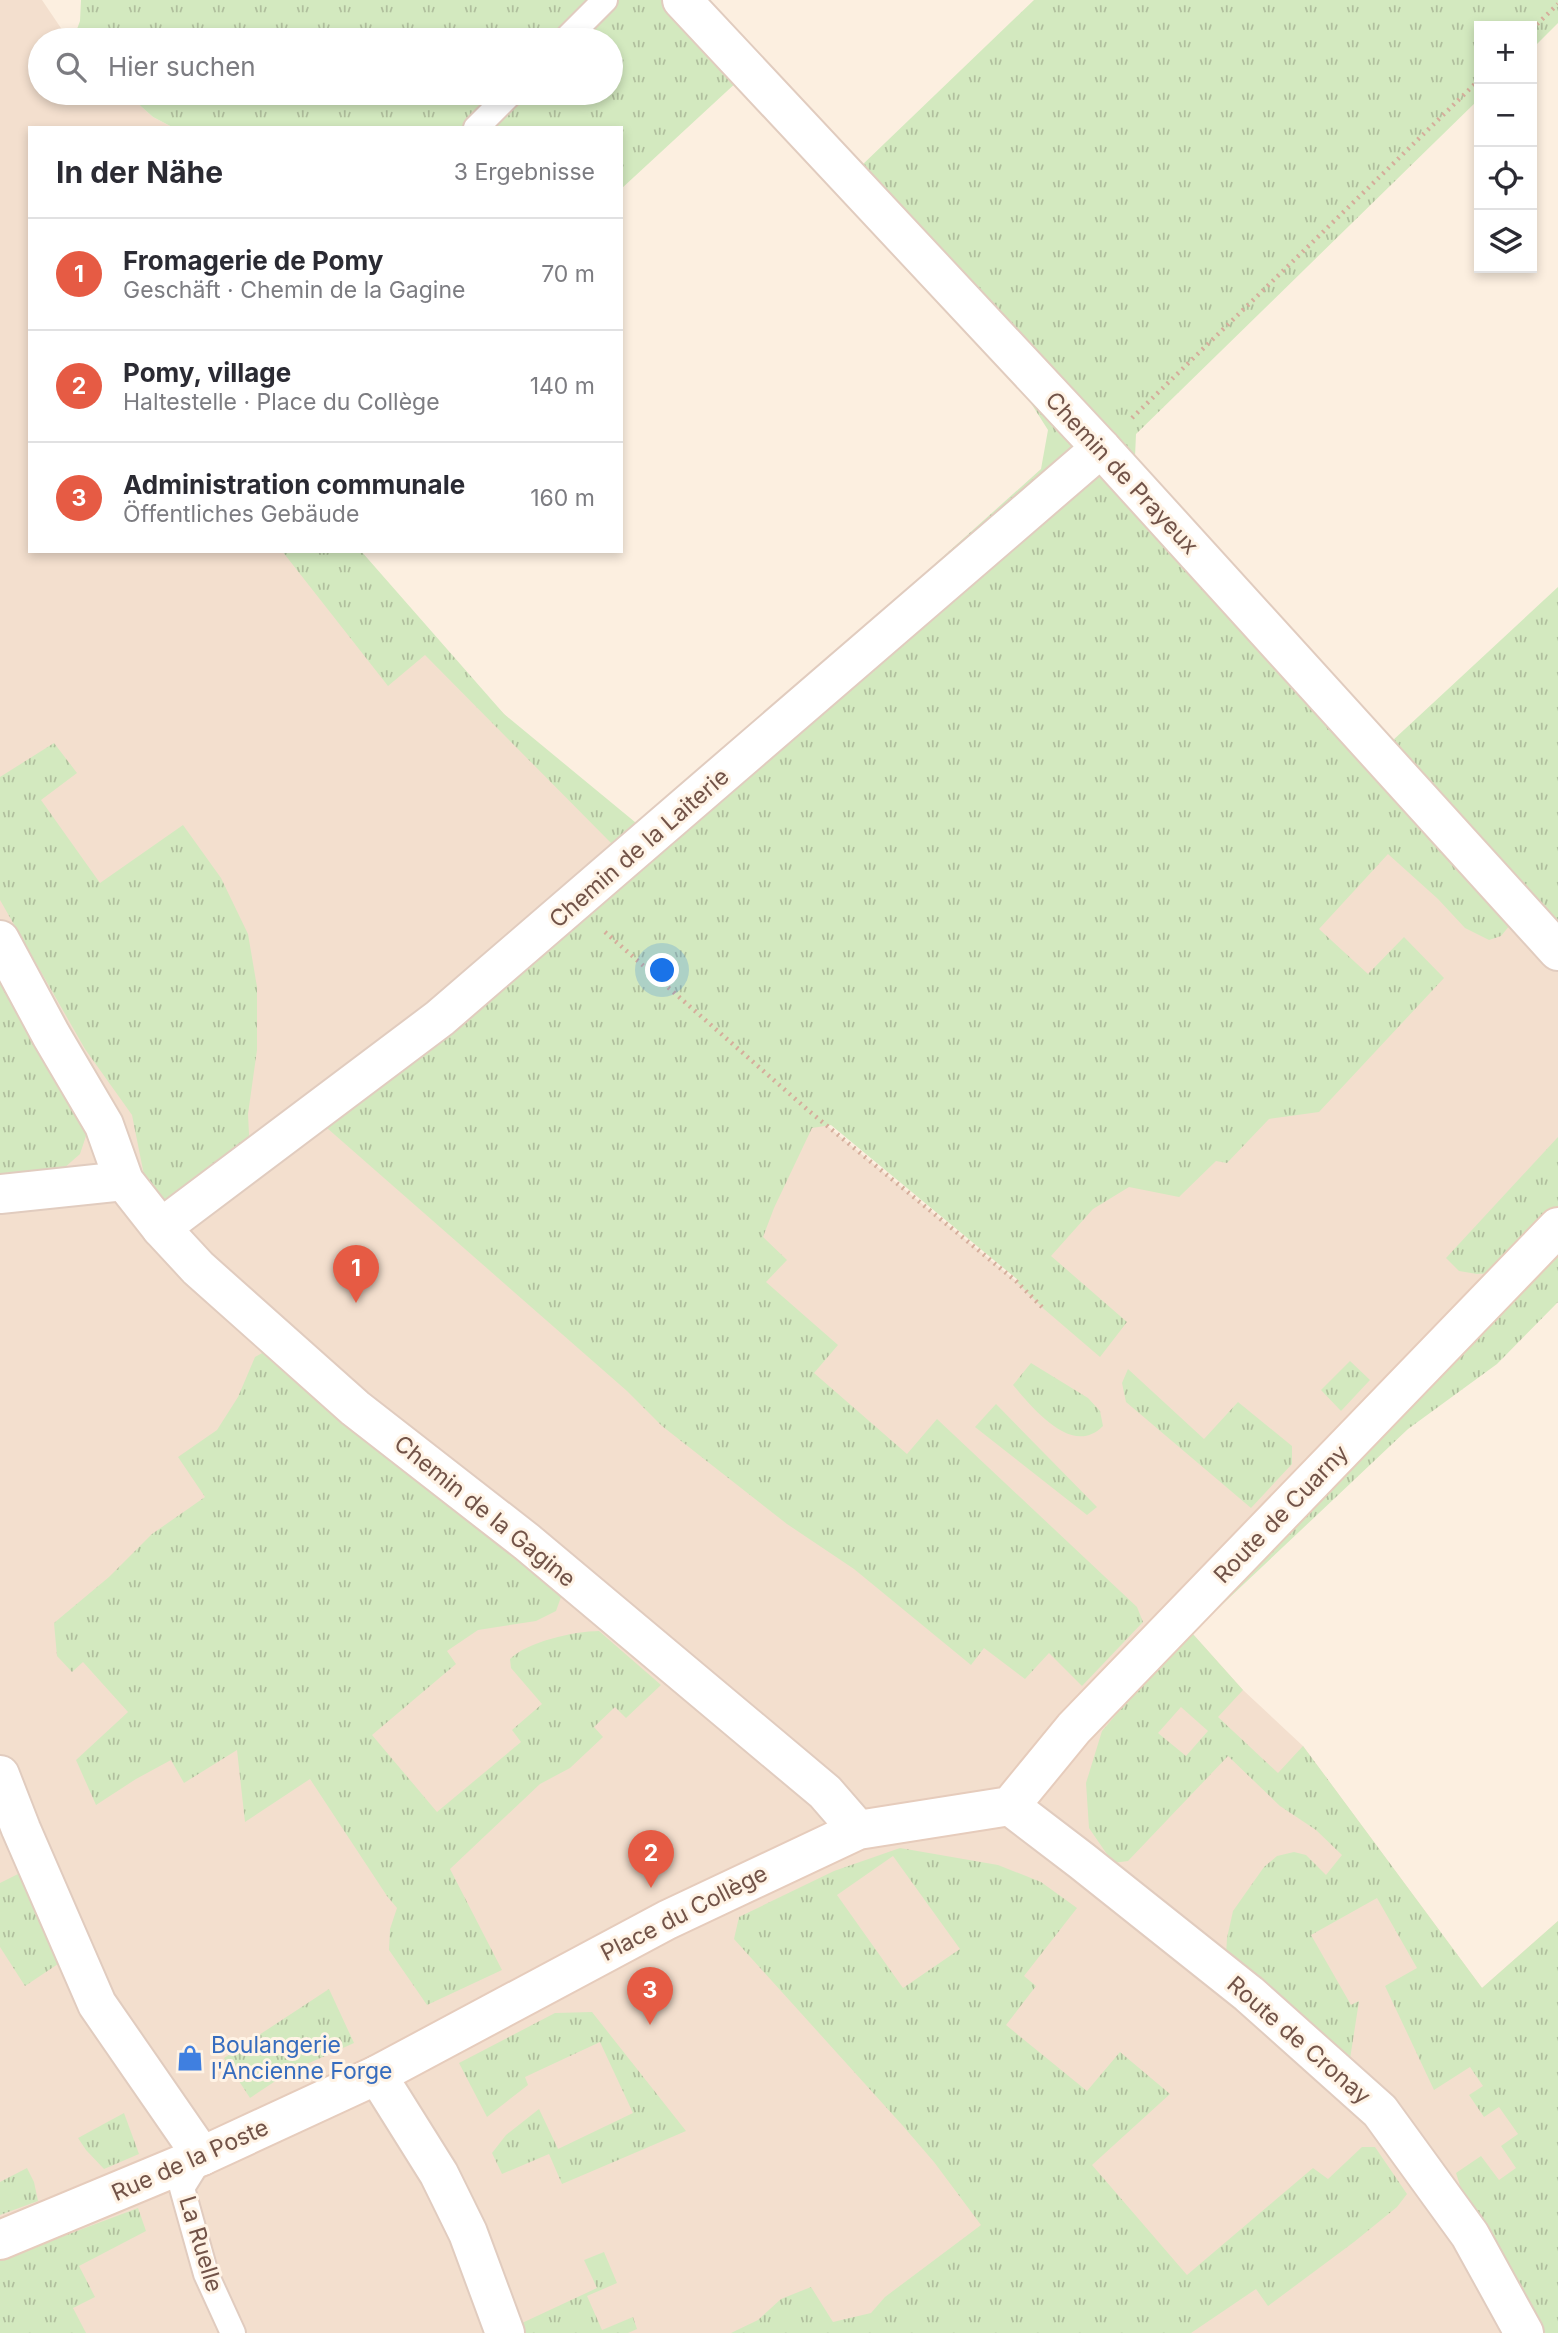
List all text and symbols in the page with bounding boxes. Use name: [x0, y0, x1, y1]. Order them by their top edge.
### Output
map controls: [1474, 21, 1537, 273]
button: +: [1474, 21, 1537, 84]
search box: [28, 28, 623, 105]
icon: search: [52, 48, 90, 86]
text: Hier suchen: [108, 51, 256, 82]
button: −: [1474, 84, 1537, 147]
button: locate: [1474, 147, 1537, 210]
text: In der Nähe: [56, 154, 223, 190]
text: 3 Ergebnisse: [454, 158, 595, 186]
button: layers: [1474, 210, 1537, 273]
text: Fromagerie de Pomy: [123, 245, 383, 276]
text: 1: [74, 260, 84, 288]
text: 70 m: [541, 260, 595, 288]
text: Geschäft · Chemin de la Gagine: [123, 276, 465, 304]
text: Pomy, village: [123, 357, 291, 388]
text: 2: [72, 372, 86, 400]
text: 140 m: [530, 372, 595, 400]
street label: Chemin de Prayeux: [1040, 386, 1204, 560]
text: Haltestelle · Place du Collège: [123, 388, 440, 416]
text: Administration communale: [123, 469, 465, 500]
text: 3: [72, 484, 86, 512]
text: 160 m: [530, 484, 595, 512]
text: Öffentliches Gebäude: [123, 500, 359, 528]
street label: Chemin de la Laiterie: [544, 762, 734, 934]
your location: [645, 953, 679, 987]
pin: 1: [333, 1245, 379, 1303]
street label: Chemin de la Gagine: [389, 1429, 581, 1593]
street label: Route de Cuarny: [1208, 1439, 1354, 1589]
pin: 2: [628, 1830, 674, 1888]
street label: Place du Collège: [596, 1859, 772, 1967]
pin: 3: [627, 1967, 673, 2025]
street label: Route de Cronay: [1222, 1970, 1377, 2110]
place label: Boulangerie l'Ancienne Forge: [211, 2031, 393, 2085]
shop icon: Boulangerie l'Ancienne Forge: [175, 2043, 205, 2073]
street label: Rue de la Poste: [107, 2113, 273, 2207]
street label: La Ruelle: [173, 2193, 229, 2295]

